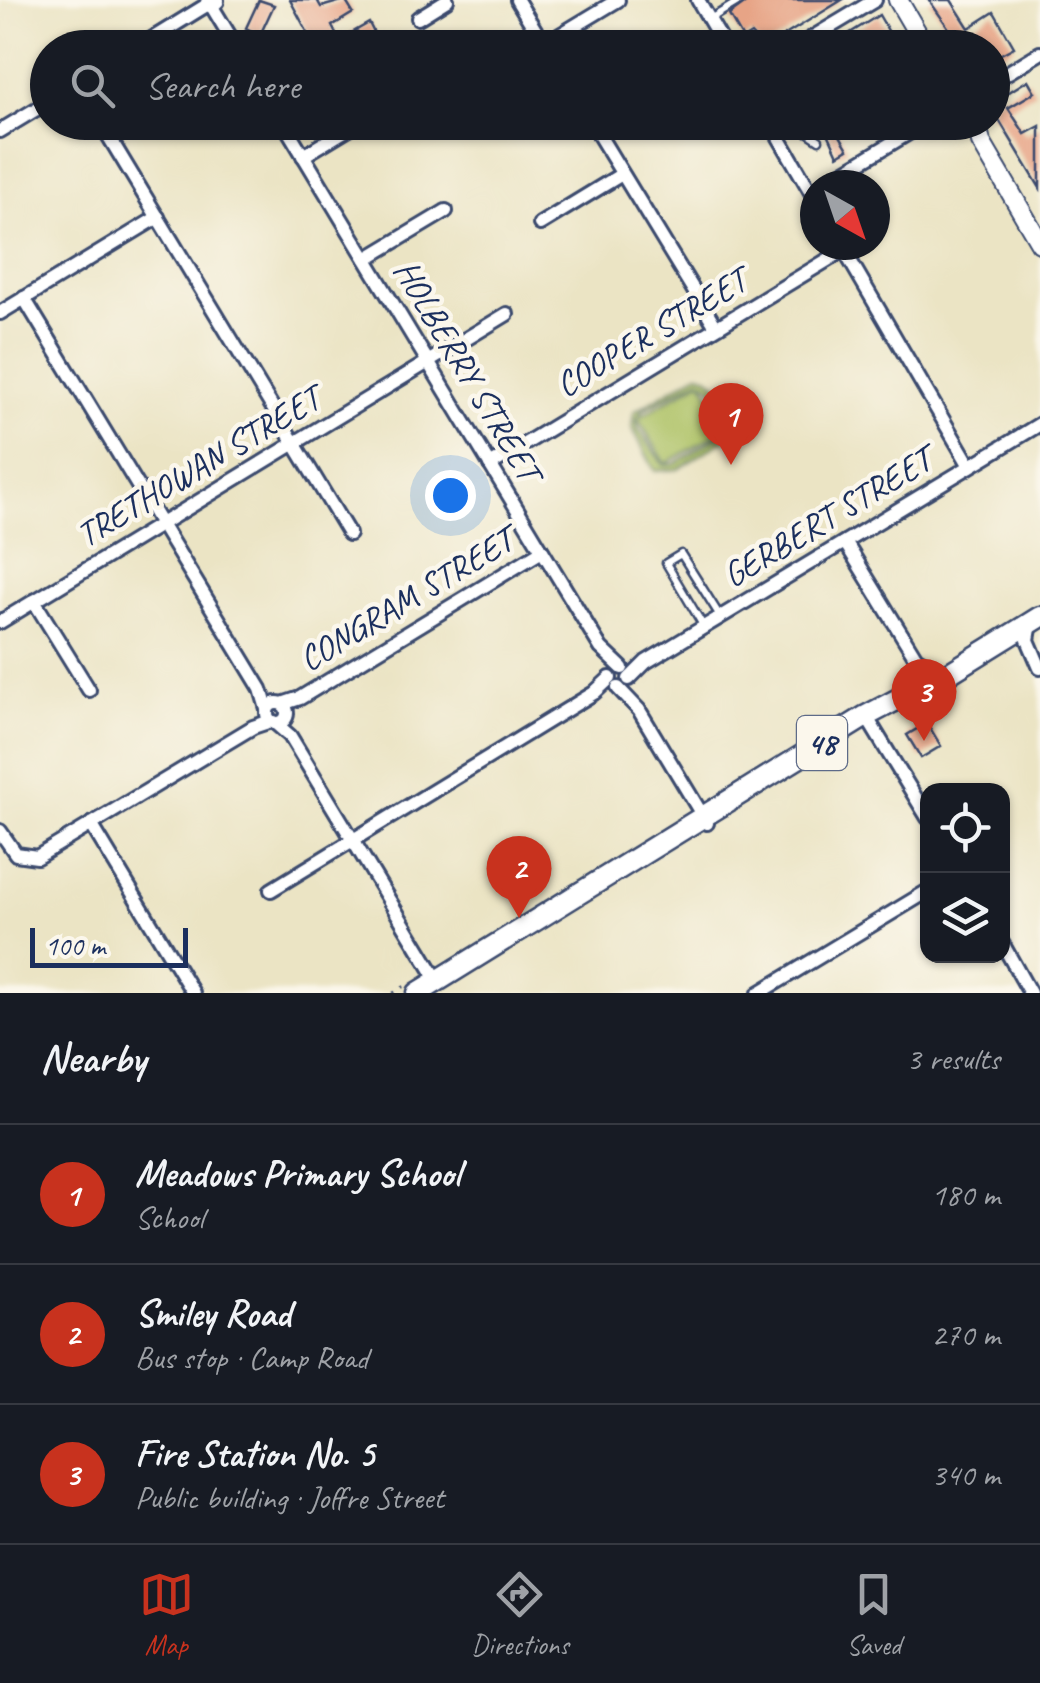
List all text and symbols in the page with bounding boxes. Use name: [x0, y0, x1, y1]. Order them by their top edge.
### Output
search box: [30, 30, 1010, 140]
icon: search: [65, 58, 120, 113]
text: Search here: [145, 62, 300, 109]
north arrow: [800, 170, 890, 260]
street label: HOLBERRY STREET: [384, 251, 555, 495]
street label: COOPER STREET: [547, 254, 761, 407]
street label: TRETHOWAN STREET: [68, 372, 335, 557]
pin: 1: [698, 382, 764, 465]
street label: GERBERT STREET: [714, 433, 948, 598]
your location: [425, 470, 476, 521]
street label: CONGRAM STREET: [291, 513, 530, 681]
pin: 3: [892, 658, 956, 741]
road number: 48: [797, 716, 847, 770]
map controls: [920, 783, 1010, 963]
button: locate: [920, 783, 1010, 873]
pin: 2: [486, 836, 552, 918]
button: layers: [920, 873, 1010, 963]
scale bar: [30, 923, 188, 968]
text: 100 m: [45, 928, 105, 963]
text: Nearby: [40, 1032, 146, 1085]
text: 3 results: [906, 1038, 1000, 1079]
text: Meadows Primary School: [135, 1150, 460, 1197]
text: 1: [65, 1174, 80, 1215]
text: 180 m: [931, 1174, 1000, 1215]
text: School: [135, 1197, 204, 1238]
text: Smiley Road: [135, 1290, 291, 1337]
text: 2: [65, 1314, 80, 1355]
text: 270 m: [931, 1314, 1000, 1355]
text: Bus stop · Camp Road: [135, 1337, 368, 1378]
text: Fire Station No. 5: [135, 1430, 374, 1477]
text: 3: [65, 1454, 80, 1495]
text: 340 m: [931, 1454, 1000, 1495]
text: Public building · Joffre Street: [135, 1477, 444, 1518]
tab: Map: [139, 1567, 194, 1662]
tab: Directions: [471, 1567, 569, 1662]
tab: Saved: [846, 1567, 901, 1662]

